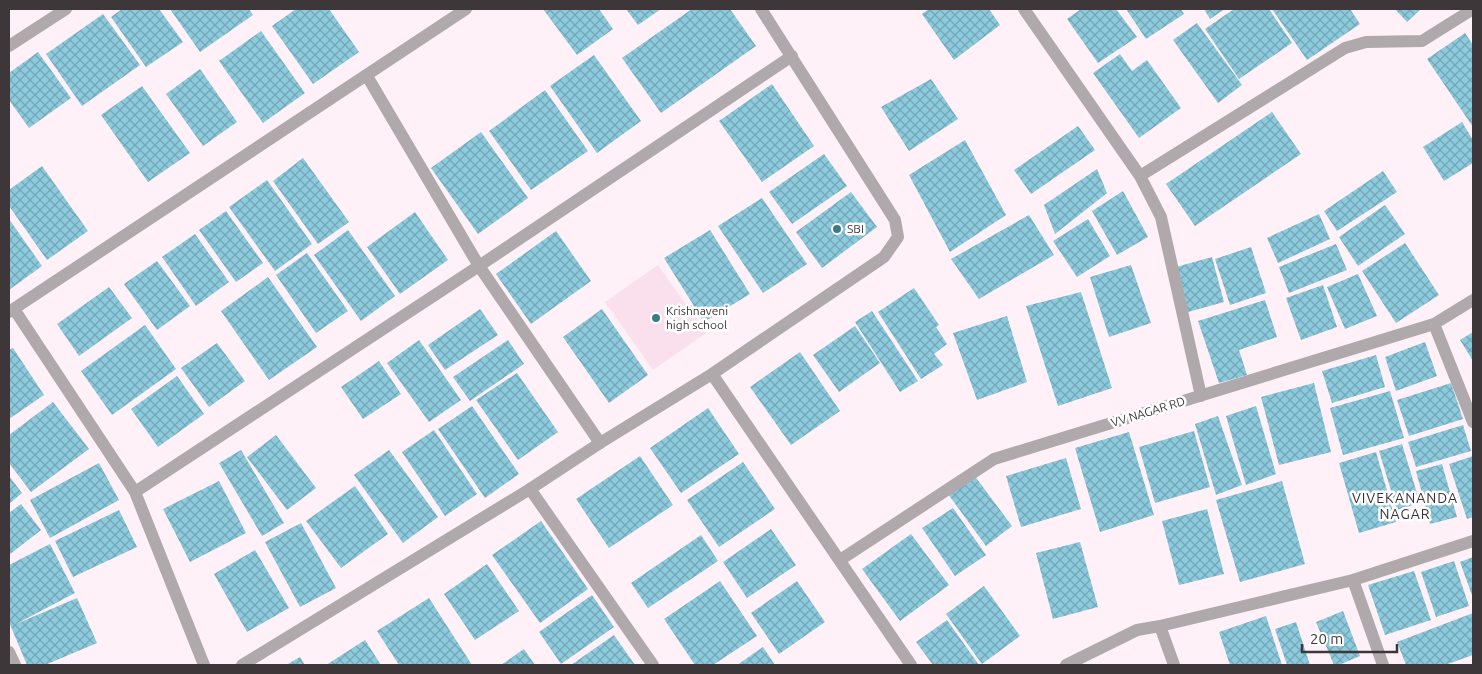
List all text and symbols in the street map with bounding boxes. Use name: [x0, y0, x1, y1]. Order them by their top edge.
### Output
place label: SBI: [847, 222, 864, 235]
marker: SBI: [831, 223, 843, 235]
place label: Krishnaveni high school: [666, 304, 728, 331]
marker: Krishnaveni high school: [650, 312, 662, 324]
street label: VV NAGAR RD: [1109, 394, 1186, 429]
district label: VIVEKANANDA NAGAR: [1352, 490, 1458, 522]
scale bar: [1302, 622, 1397, 654]
text: 20 m: [1310, 630, 1343, 647]

